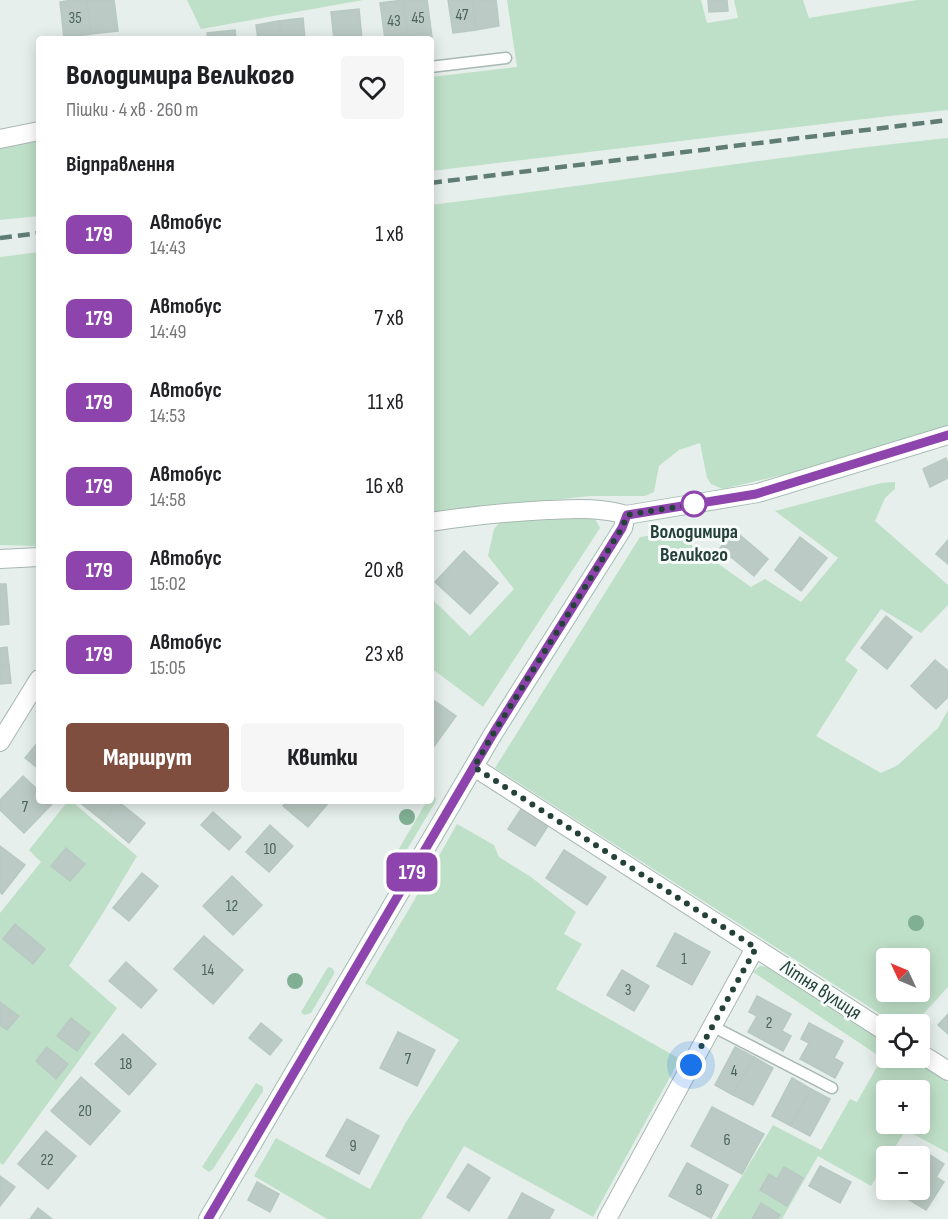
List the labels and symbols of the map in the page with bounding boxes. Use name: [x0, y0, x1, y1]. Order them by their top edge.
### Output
house number: 47: [456, 6, 469, 25]
house number: 35: [68, 9, 82, 28]
house number: 45: [411, 9, 425, 28]
house number: 43: [387, 12, 401, 31]
marker: Володимира Великого: [681, 491, 707, 517]
place label: Володимира Великого: [650, 520, 738, 567]
house number: 7: [22, 798, 29, 817]
house number: 10: [264, 840, 276, 859]
line badge: 179: [378, 852, 446, 892]
house number: 12: [226, 897, 238, 916]
north arrow: [876, 948, 930, 1002]
house number: 1: [681, 950, 687, 969]
street label: Літня вулиця: [775, 954, 866, 1025]
house number: 14: [202, 961, 214, 980]
house number: 3: [625, 981, 631, 1000]
house number: 2: [766, 1014, 772, 1033]
house number: 7: [405, 1050, 412, 1069]
your location: [676, 1050, 706, 1080]
house number: 18: [120, 1055, 132, 1074]
house number: 4: [731, 1062, 738, 1081]
house number: 20: [78, 1102, 92, 1121]
house number: 6: [723, 1131, 731, 1150]
house number: 9: [349, 1137, 357, 1156]
house number: 22: [40, 1151, 54, 1170]
house number: 8: [695, 1181, 703, 1200]

